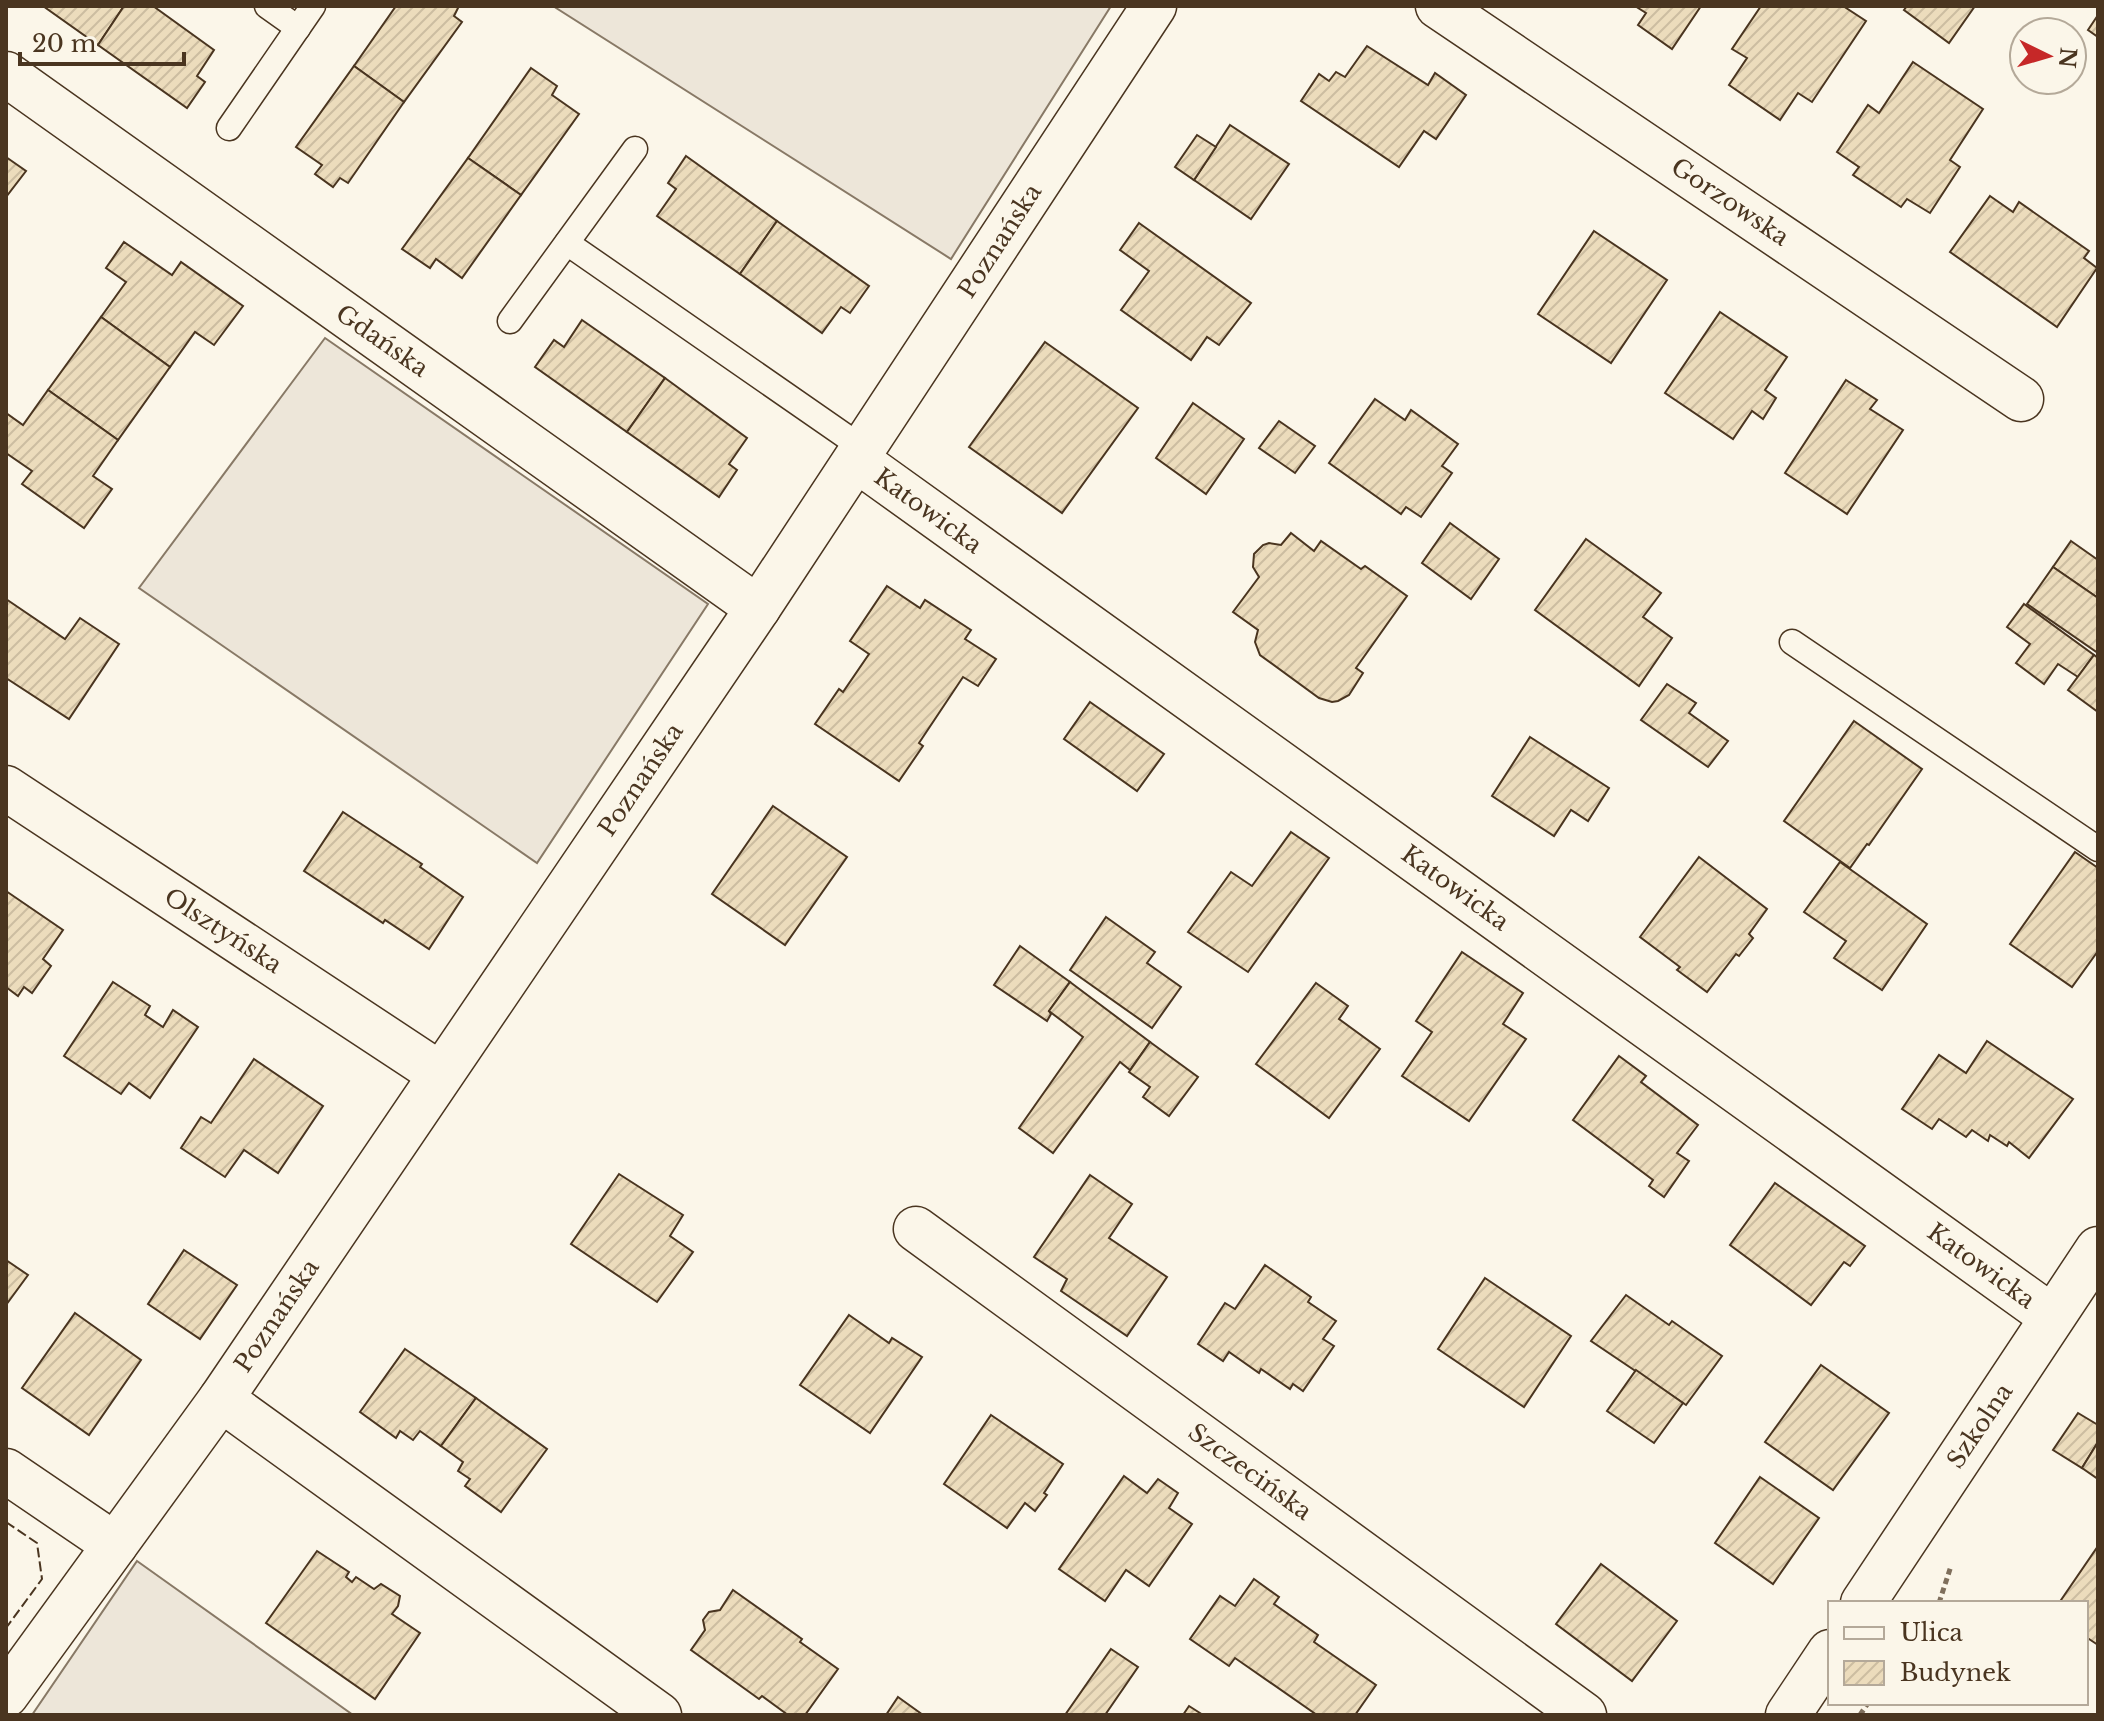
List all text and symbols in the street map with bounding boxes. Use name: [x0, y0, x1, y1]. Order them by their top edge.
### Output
scale bar: [20, 16, 184, 66]
north arrow: [2008, 16, 2088, 96]
text: 20 m: [32, 29, 97, 58]
text: N: [2053, 46, 2082, 69]
street label: Gorzowska: [1666, 152, 1795, 252]
street label: Poznańska: [952, 178, 1048, 303]
street label: Gdańska: [331, 298, 435, 383]
street label: Katowicka: [869, 462, 988, 560]
street label: Poznańska: [592, 717, 689, 842]
street label: Katowicka: [1396, 839, 1515, 937]
street label: Olsztyńska: [159, 882, 288, 980]
street label: Katowicka: [1922, 1217, 2041, 1315]
street label: Poznańska: [228, 1253, 325, 1378]
street label: Szkolna: [1941, 1377, 2019, 1474]
street label: Szczecińska: [1183, 1417, 1318, 1526]
legend: [1828, 1601, 2088, 1705]
text: Ulica: [1900, 1618, 1964, 1647]
text: Budynek: [1900, 1658, 2011, 1687]

